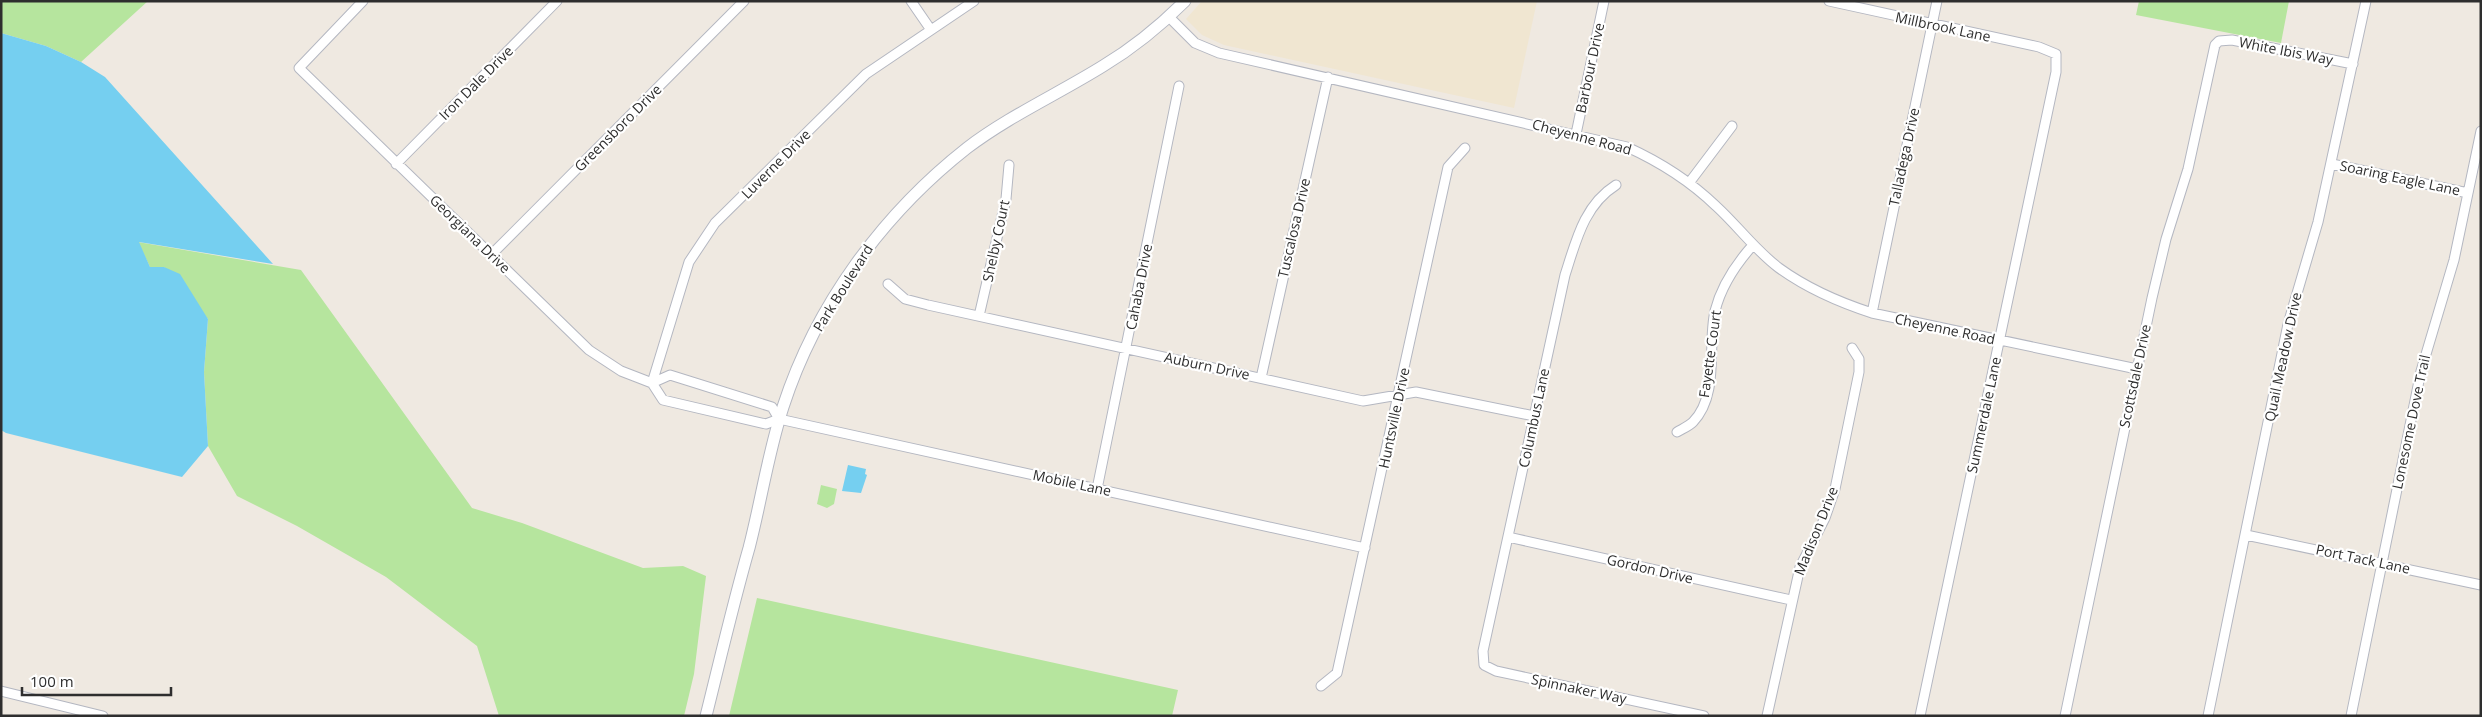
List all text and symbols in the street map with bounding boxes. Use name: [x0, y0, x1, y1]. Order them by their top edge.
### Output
street label: Millbrook Lane: [1894, 7, 1993, 46]
street label: Barbour Drive: [1571, 21, 1608, 115]
street label: White Ibis Way: [2237, 32, 2336, 69]
street label: Iron Dale Drive: [434, 41, 517, 124]
street label: Greensboro Drive: [570, 80, 665, 175]
street label: Talladega Drive: [1884, 106, 1923, 208]
street label: Cheyenne Road: [1530, 114, 1634, 159]
street label: Luverne Drive: [737, 125, 815, 202]
street label: Soaring Eagle Lane: [2338, 155, 2462, 200]
street label: Tuscalosa Drive: [1273, 176, 1314, 280]
street label: Georgiana Drive: [426, 190, 515, 277]
street label: Shelby Court: [978, 198, 1013, 284]
street label: Park Boulevard: [808, 241, 877, 335]
street label: Cahaba Drive: [1121, 242, 1156, 332]
street label: Quail Meadow Drive: [2260, 290, 2306, 423]
street label: Fayette Court: [1694, 309, 1725, 399]
street label: Cheyenne Road: [1893, 309, 1997, 348]
street label: Scottsdale Drive: [2114, 322, 2155, 429]
street label: Auburn Drive: [1163, 347, 1252, 384]
street label: Lonesome Dove Trail: [2387, 353, 2434, 491]
street label: Summerdale Lane: [1962, 355, 2005, 475]
street label: Huntsville Drive: [1374, 366, 1413, 470]
street label: Columbus Lane: [1514, 366, 1553, 469]
street label: Mobile Lane: [1031, 465, 1113, 500]
street label: Madison Drive: [1789, 484, 1842, 578]
street label: Port Tack Lane: [2314, 539, 2412, 578]
street label: Gordon Drive: [1605, 549, 1695, 588]
scale bar: [22, 664, 171, 696]
street label: Spinnaker Way: [1530, 669, 1629, 708]
text: 100 m: [30, 671, 74, 691]

